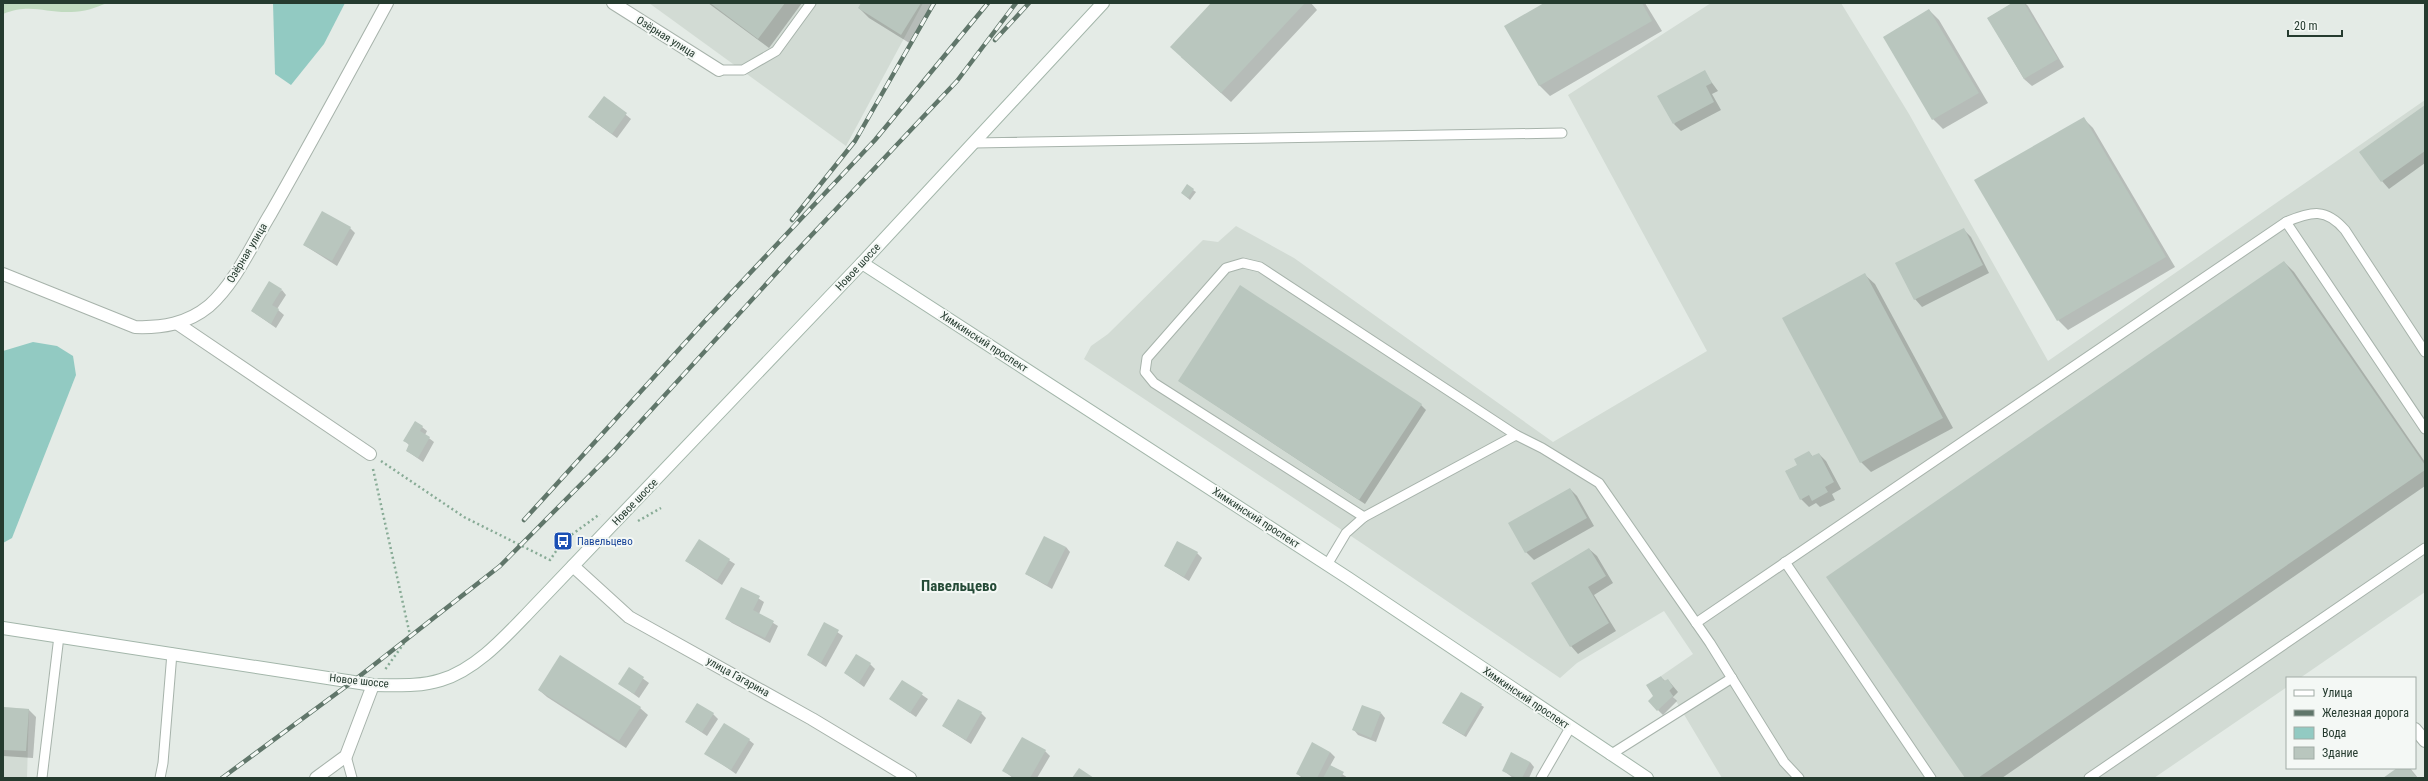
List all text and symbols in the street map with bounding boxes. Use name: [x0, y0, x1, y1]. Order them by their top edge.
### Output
scale bar: [2288, 12, 2342, 38]
street label: Озёрная улица: [634, 14, 698, 60]
text: 20 m: [2294, 19, 2318, 33]
street label: Озёрная улица: [224, 221, 270, 285]
street label: Новое шоссе: [833, 241, 883, 293]
street label: Химкинский проспект: [938, 309, 1030, 375]
street label: Новое шоссе: [610, 476, 660, 528]
street label: Химкинский проспект: [1210, 485, 1302, 551]
bus stop icon: Павельцево: [552, 530, 574, 552]
place label: Павельцево: [577, 535, 633, 548]
district label: Павельцево: [921, 577, 997, 595]
street label: улица Гагарина: [704, 654, 772, 700]
street label: Химкинский проспект: [1480, 664, 1572, 732]
street label: Новое шоссе: [329, 671, 389, 691]
legend: [2286, 677, 2416, 769]
text: Улица: [2322, 686, 2353, 700]
text: Железная дорога: [2322, 706, 2409, 720]
text: Вода: [2322, 726, 2347, 740]
text: Здание: [2322, 746, 2359, 760]

